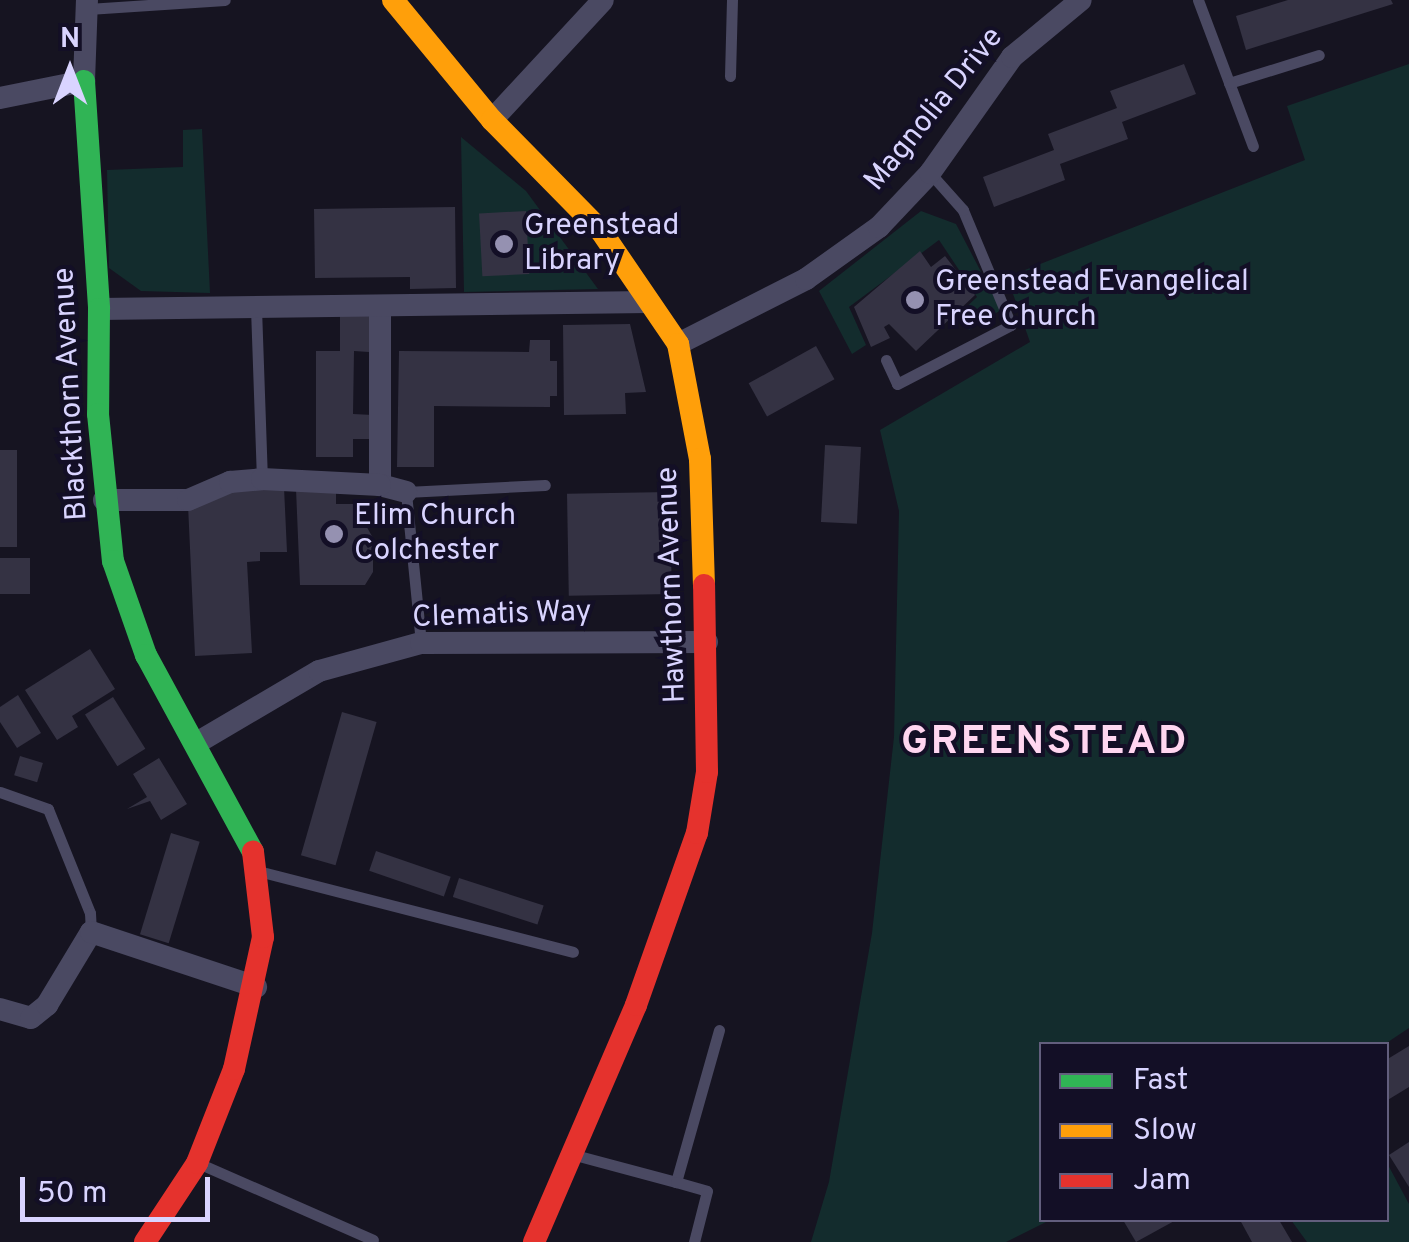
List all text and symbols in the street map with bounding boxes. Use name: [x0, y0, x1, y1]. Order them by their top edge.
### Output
north arrow: [20, 20, 120, 120]
street label: Magnolia Drive: [858, 21, 1012, 199]
text: N: [60, 22, 80, 58]
place label: Greenstead Library: [524, 209, 679, 280]
marker: Greenstead Library: [493, 233, 515, 255]
place label: Greenstead Evangelical Free Church: [935, 265, 1249, 336]
street label: Blackthorn Avenue: [47, 266, 97, 522]
marker: Greenstead Evangelical Free Church: [904, 289, 926, 311]
street label: Hawthorn Avenue: [651, 466, 695, 704]
place label: Elim Church Colchester: [354, 499, 516, 570]
marker: Elim Church Colchester: [323, 523, 345, 545]
street label: Clematis Way: [411, 595, 593, 637]
district label: GREENSTEAD: [901, 719, 1189, 767]
legend: [1039, 1042, 1389, 1222]
text: Fast: [1133, 1063, 1188, 1100]
text: Slow: [1133, 1113, 1197, 1150]
scale bar: [25, 1157, 215, 1219]
text: Jam: [1133, 1163, 1191, 1200]
text: 50 m: [37, 1176, 107, 1213]

